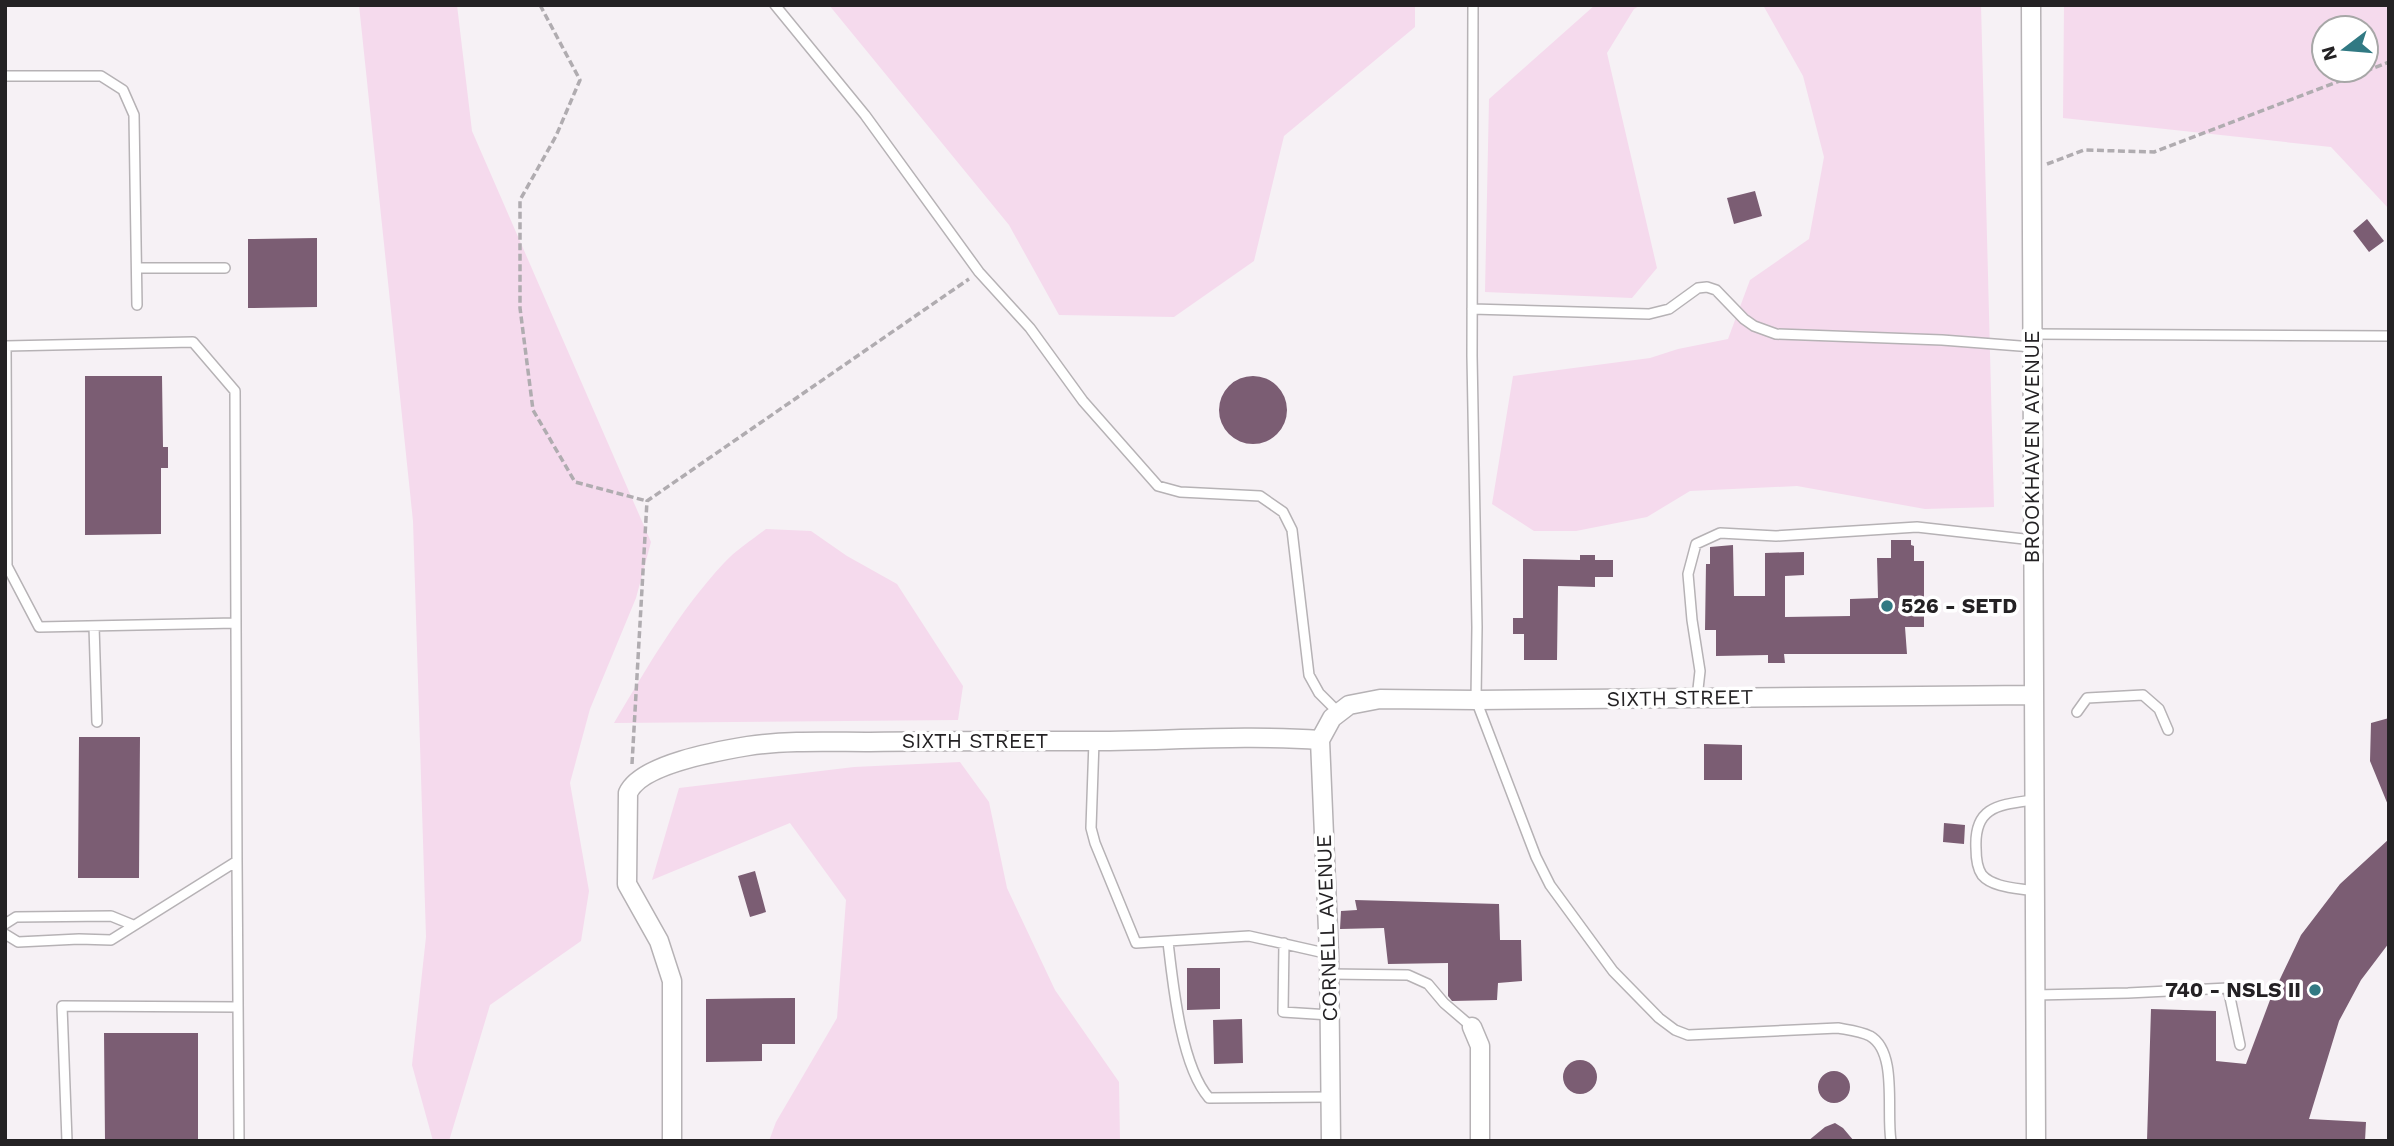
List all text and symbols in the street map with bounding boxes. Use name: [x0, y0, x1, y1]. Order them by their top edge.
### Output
north arrow: [2310, 14, 2380, 84]
text: N: [2316, 44, 2342, 63]
street label: BROOKHAVEN AVENUE: [2019, 331, 2044, 563]
place label: 526 - SETD: [1901, 593, 2017, 618]
marker: 526 - SETD: [1879, 598, 1895, 614]
street label: SIXTH STREET: [1607, 684, 1754, 711]
street label: SIXTH STREET: [902, 728, 1049, 753]
street label: CORNELL AVENUE: [1311, 834, 1342, 1022]
place label: 740 - NSLS II: [2165, 977, 2301, 1002]
marker: 740 - NSLS II: [2307, 982, 2323, 998]

